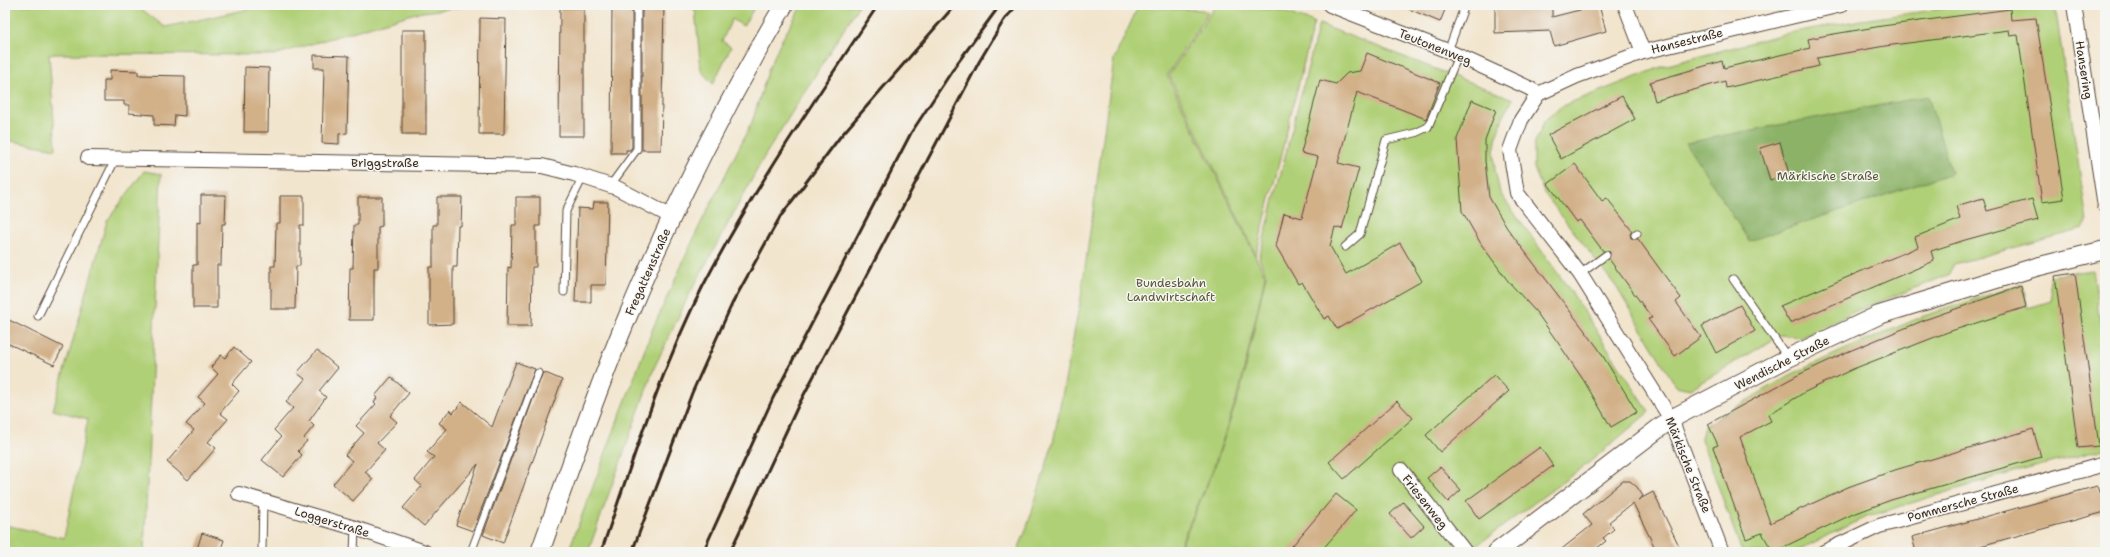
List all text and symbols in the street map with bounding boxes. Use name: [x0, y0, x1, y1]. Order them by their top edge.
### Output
street label: Hansestraße: [1649, 24, 1725, 58]
street label: Teutonenweg: [1396, 25, 1474, 69]
street label: Hansering: [2072, 40, 2096, 100]
street label: Briggstraße: [351, 155, 419, 171]
park label: Märkische Straße: [1777, 168, 1879, 184]
street label: Fregattenstraße: [622, 226, 675, 318]
park label: Bundesbahn Landwirtschaft: [1127, 275, 1215, 305]
street label: Wendische Straße: [1732, 332, 1832, 394]
street label: Märkische Straße: [1661, 415, 1715, 516]
street label: Friesenweg: [1399, 471, 1451, 533]
street label: Pommersche Straße: [1906, 480, 2021, 526]
street label: Loggerstraße: [293, 503, 372, 541]

